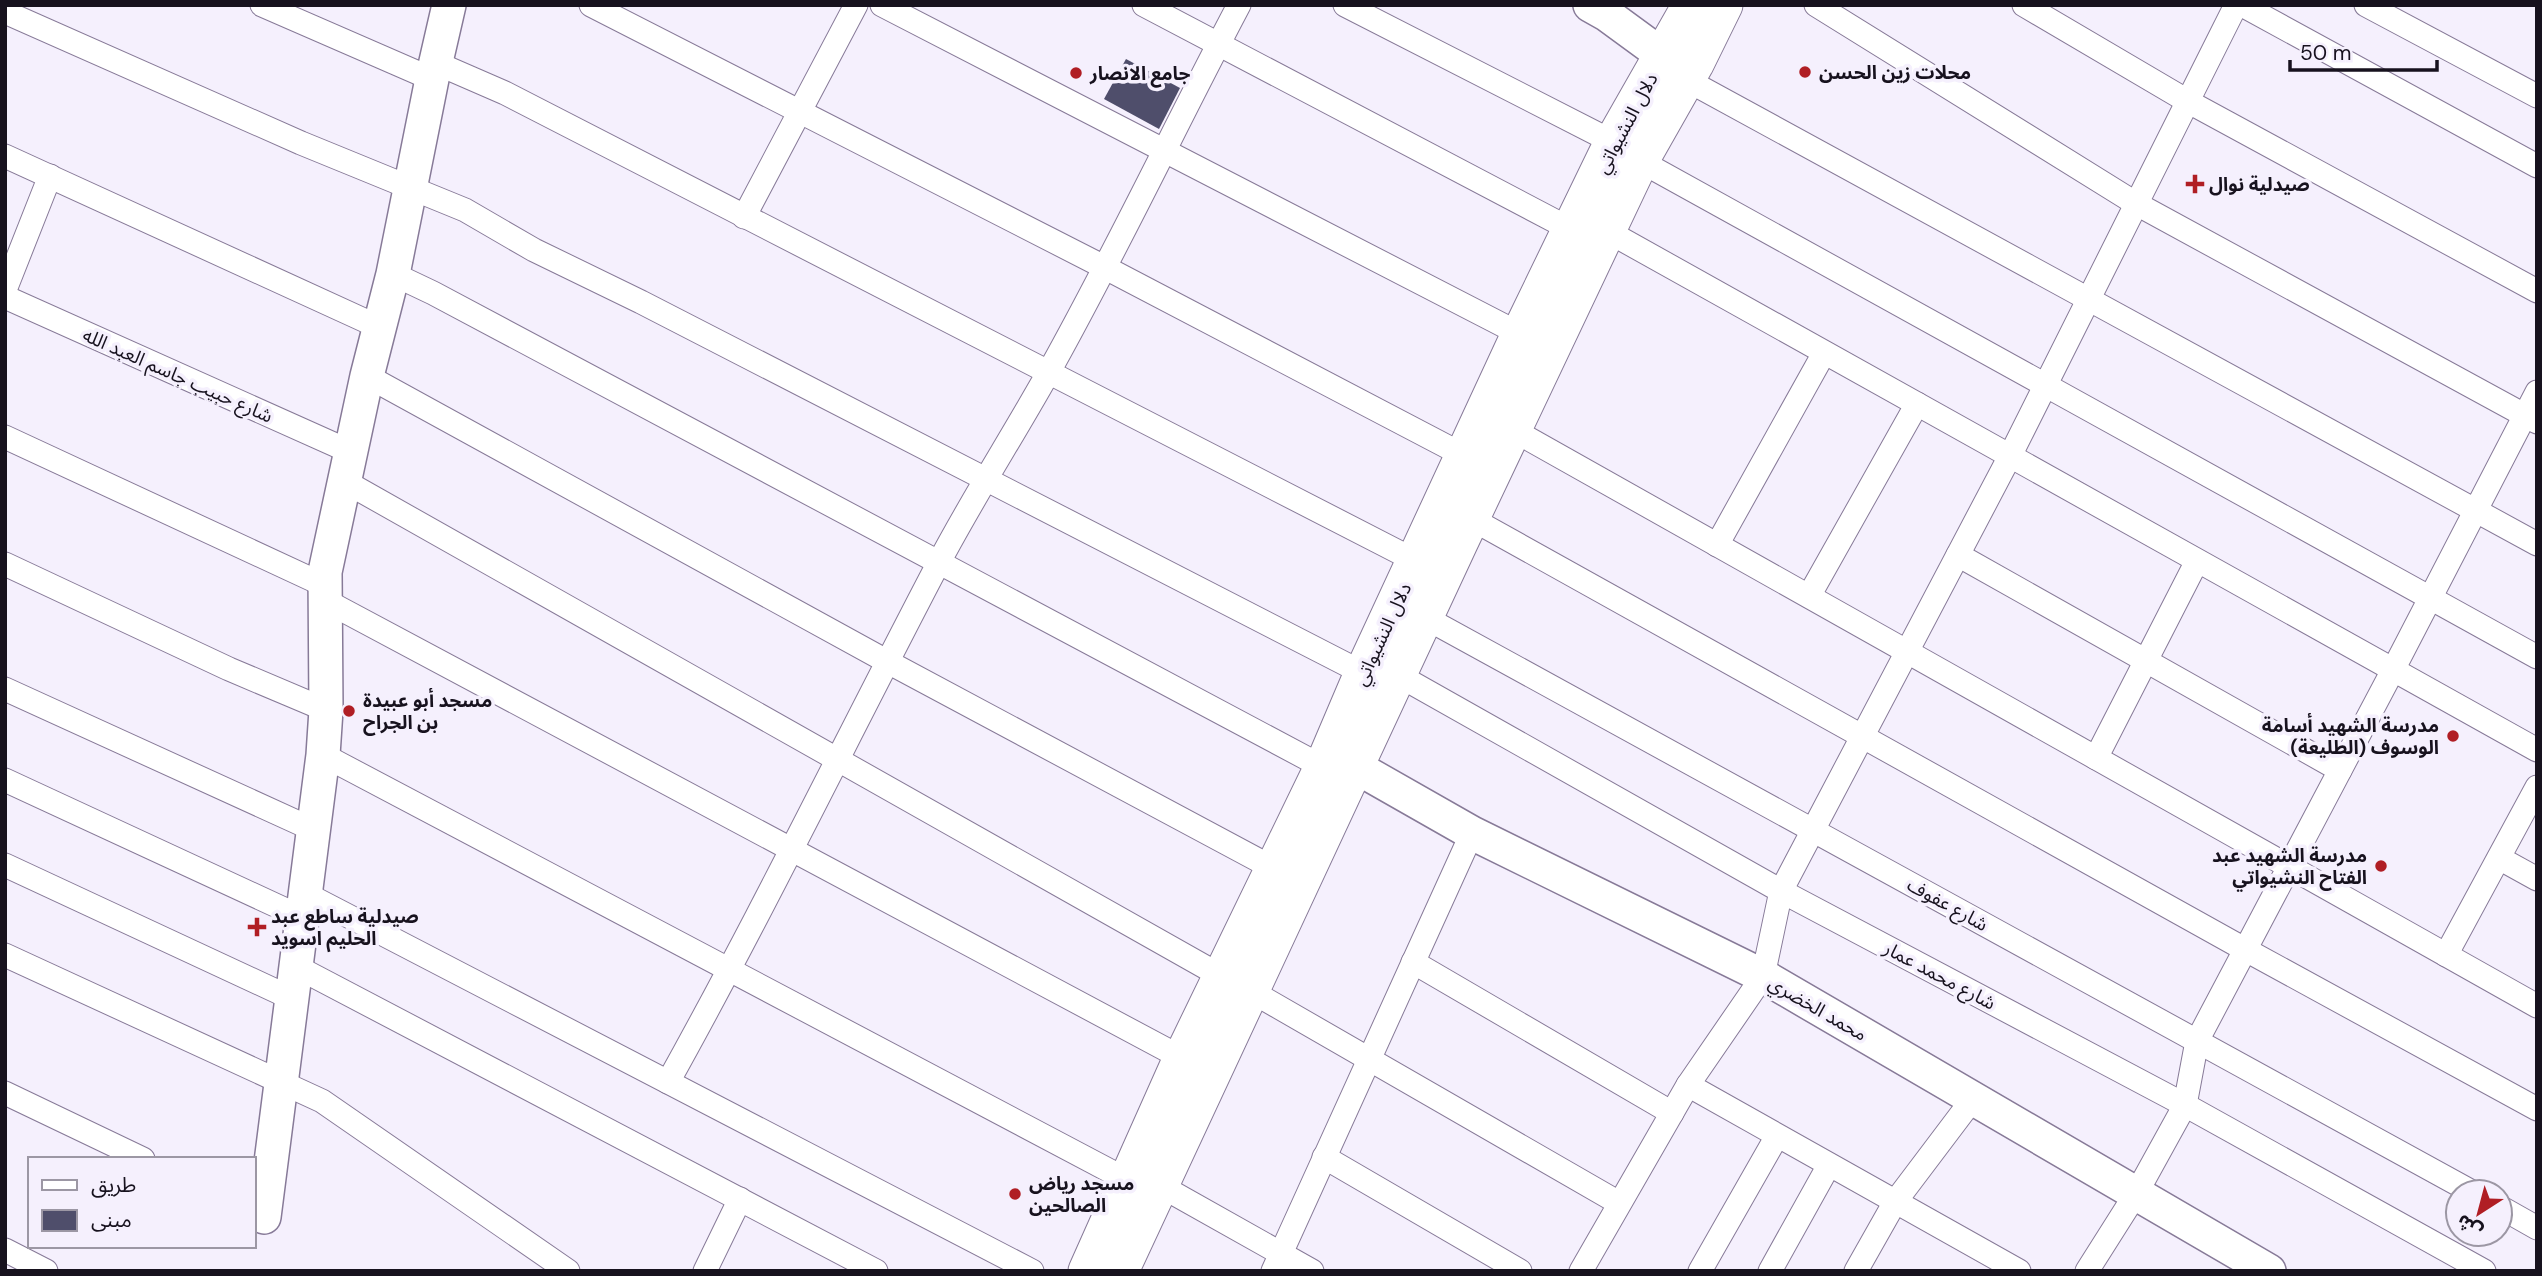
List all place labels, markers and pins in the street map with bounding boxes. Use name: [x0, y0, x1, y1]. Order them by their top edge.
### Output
place label: محلات زين الحسن: [1819, 60, 1971, 85]
place label: جامع الانصار: [1089, 61, 1191, 88]
marker: محلات زين الحسن: [1797, 64, 1813, 80]
marker: جامع الانصار: [1068, 65, 1084, 81]
place label: صيدلية نوال: [2209, 172, 2310, 197]
marker: صيدلية نوال: [2187, 176, 2203, 192]
place label: مسجد أبو عبيدة بن الجراح: [363, 687, 492, 736]
marker: مسجد أبو عبيدة بن الجراح: [341, 703, 357, 719]
place label: مدرسة الشهيد أسامة الوسوف (الطليعة): [2262, 712, 2439, 760]
marker: مدرسة الشهيد أسامة الوسوف (الطليعة): [2445, 728, 2461, 744]
place label: مدرسة الشهيد عبد الفتاح النشيواتي: [2212, 843, 2367, 892]
marker: مدرسة الشهيد عبد الفتاح النشيواتي: [2373, 858, 2389, 874]
place label: صيدلية ساطع عبد الحليم اسويد: [271, 904, 419, 953]
marker: صيدلية ساطع عبد الحليم اسويد: [249, 919, 265, 935]
place label: مسجد رياض الصالحين: [1029, 1171, 1134, 1218]
marker: مسجد رياض الصالحين: [1007, 1186, 1023, 1202]

